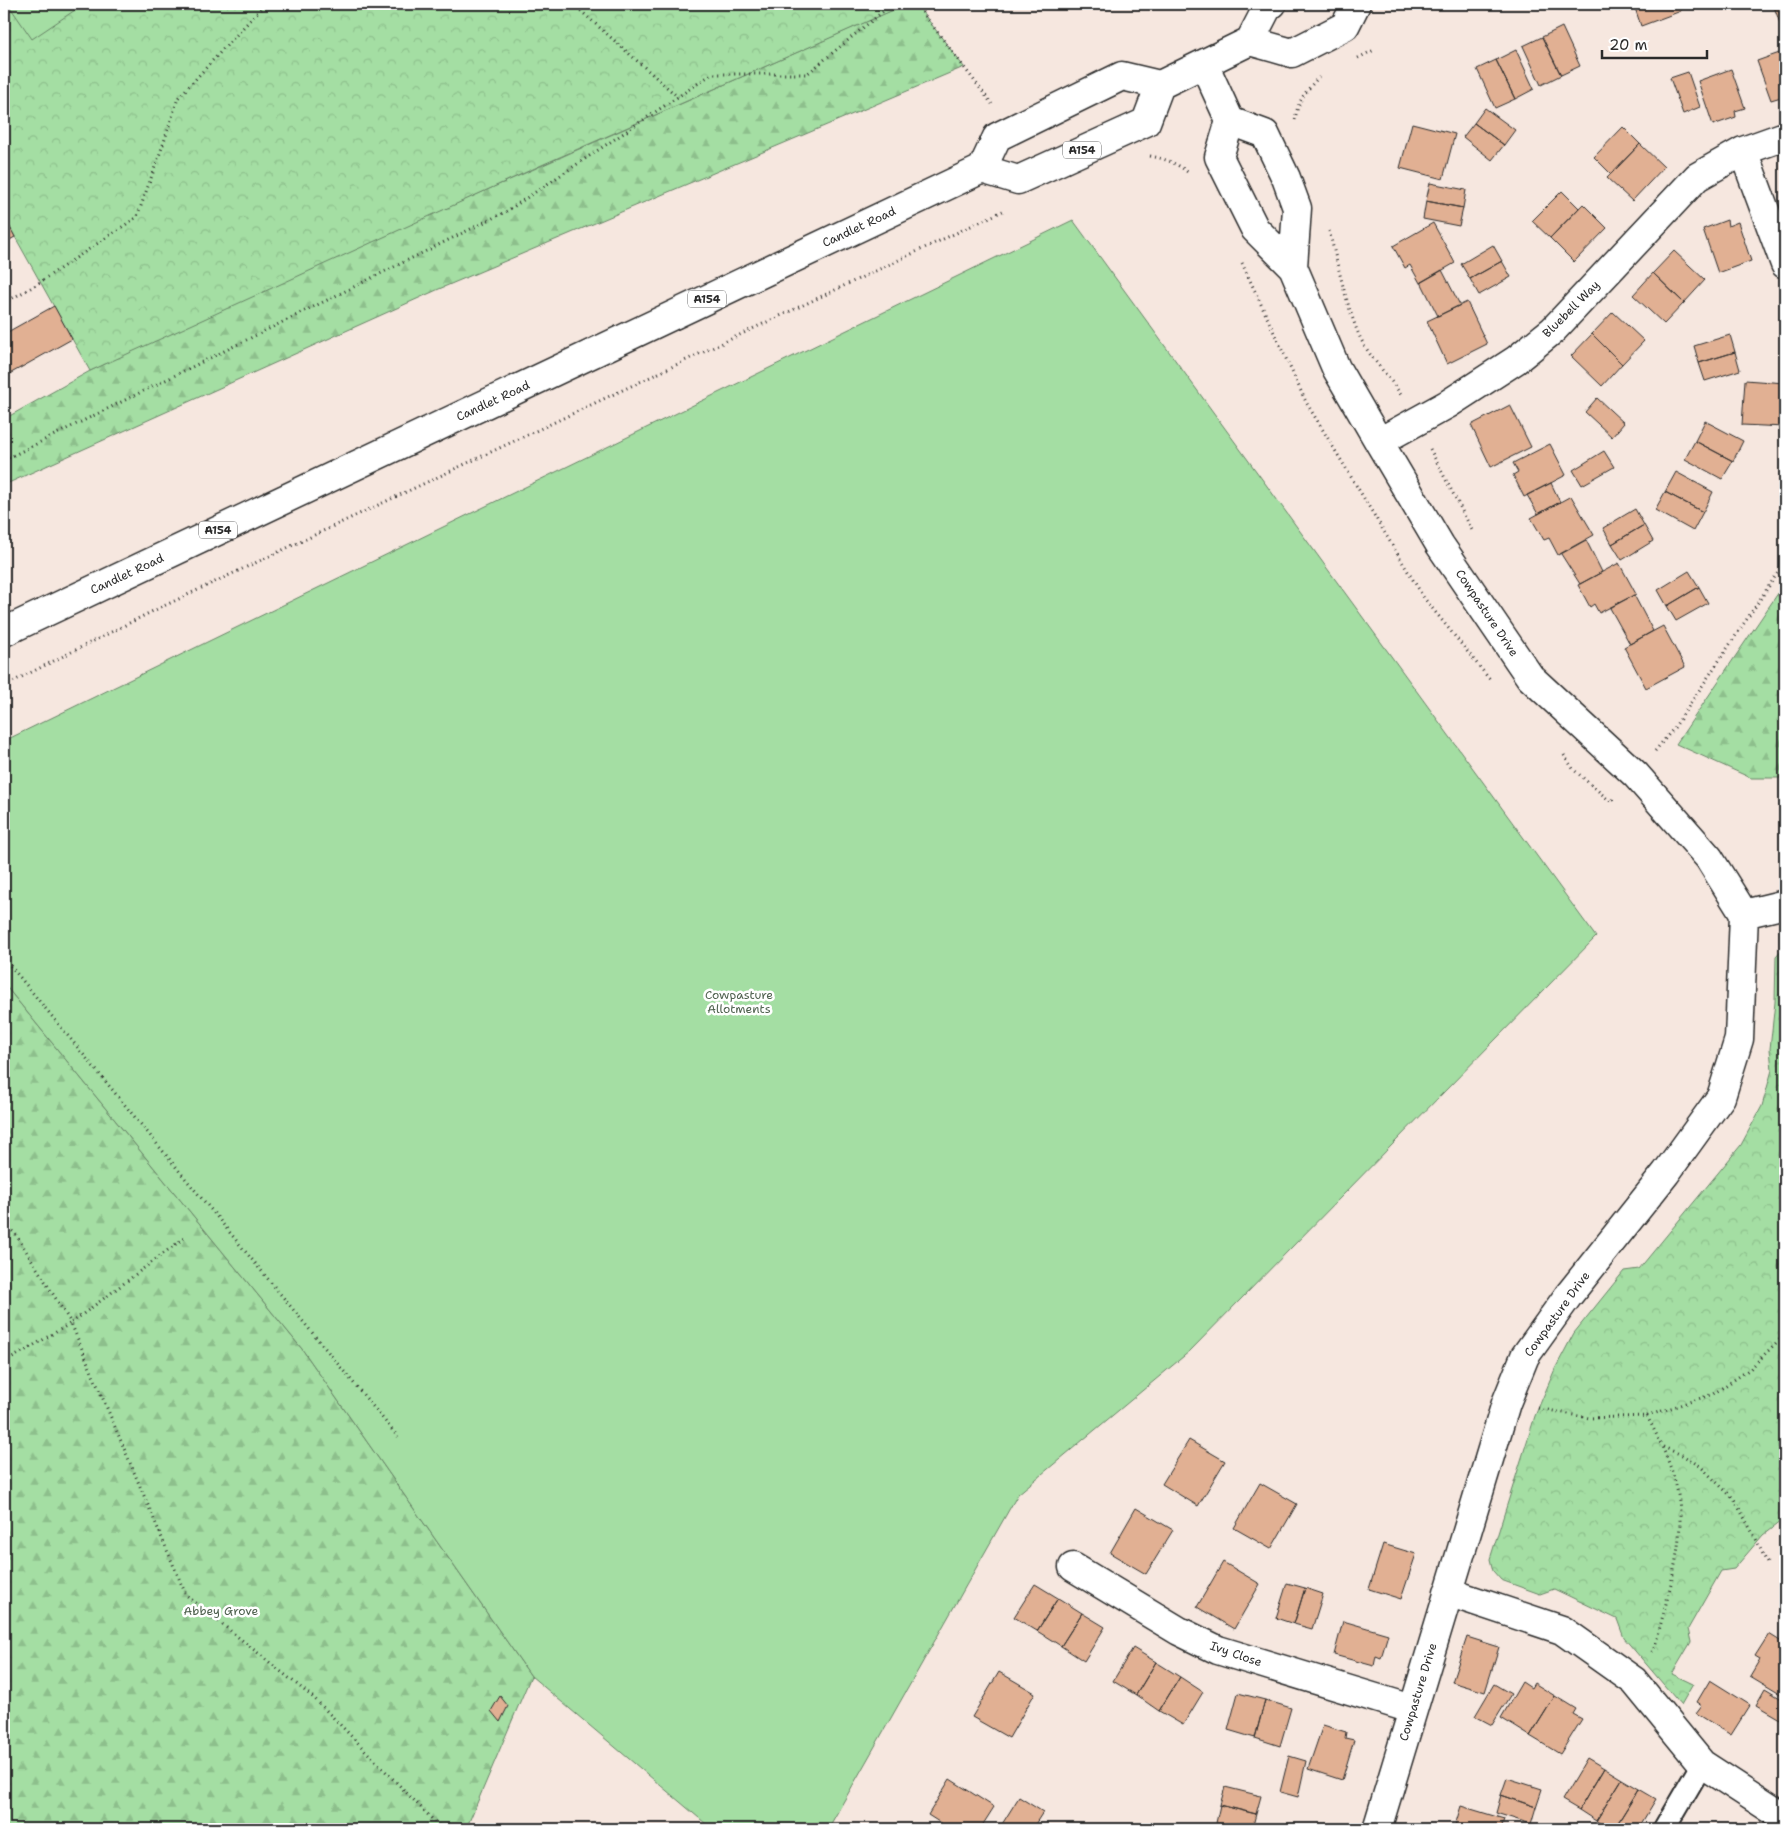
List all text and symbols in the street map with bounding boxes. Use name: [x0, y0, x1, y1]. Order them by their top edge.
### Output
scale bar: [1602, 28, 1706, 60]
text: 20 m: [1609, 35, 1648, 55]
road number: A154: [1063, 142, 1101, 158]
street label: Candlet Road: [820, 203, 899, 251]
street label: Bluebell Way: [1539, 277, 1603, 341]
road number: A154: [688, 290, 726, 308]
street label: Candlet Road: [454, 377, 533, 425]
road number: A154: [199, 522, 237, 538]
street label: Candlet Road: [88, 550, 167, 598]
street label: Cowpasture Drive: [1452, 566, 1522, 660]
park label: Cowpasture Allotments: [705, 987, 773, 1017]
street label: Cowpasture Drive: [1521, 1268, 1594, 1360]
park label: Abbey Grove: [184, 1603, 259, 1619]
street label: Ivy Close: [1208, 1638, 1264, 1670]
street label: Cowpasture Drive: [1395, 1641, 1441, 1743]

